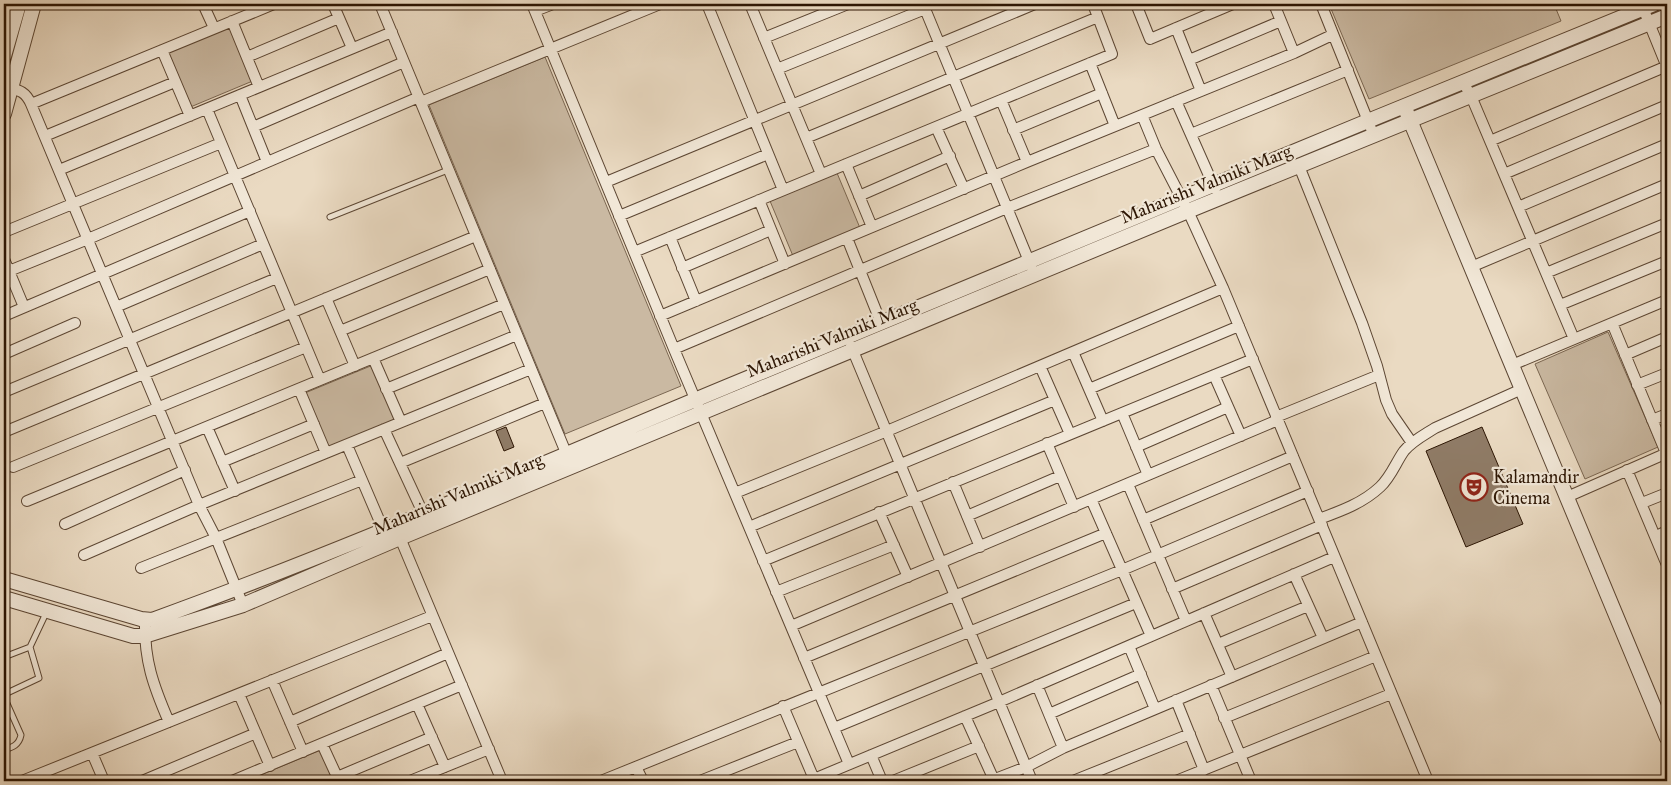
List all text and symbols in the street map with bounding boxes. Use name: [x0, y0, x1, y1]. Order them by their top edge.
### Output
street label: Maharishi Valmiki Marg: [1117, 139, 1296, 229]
street label: Maharishi Valmiki Marg: [743, 293, 922, 383]
street label: Maharishi Valmiki Marg: [369, 448, 547, 541]
place label: Kalamandir Cinema: [1493, 466, 1579, 509]
theatre icon: Kalamandir Cinema: [1459, 472, 1489, 502]

